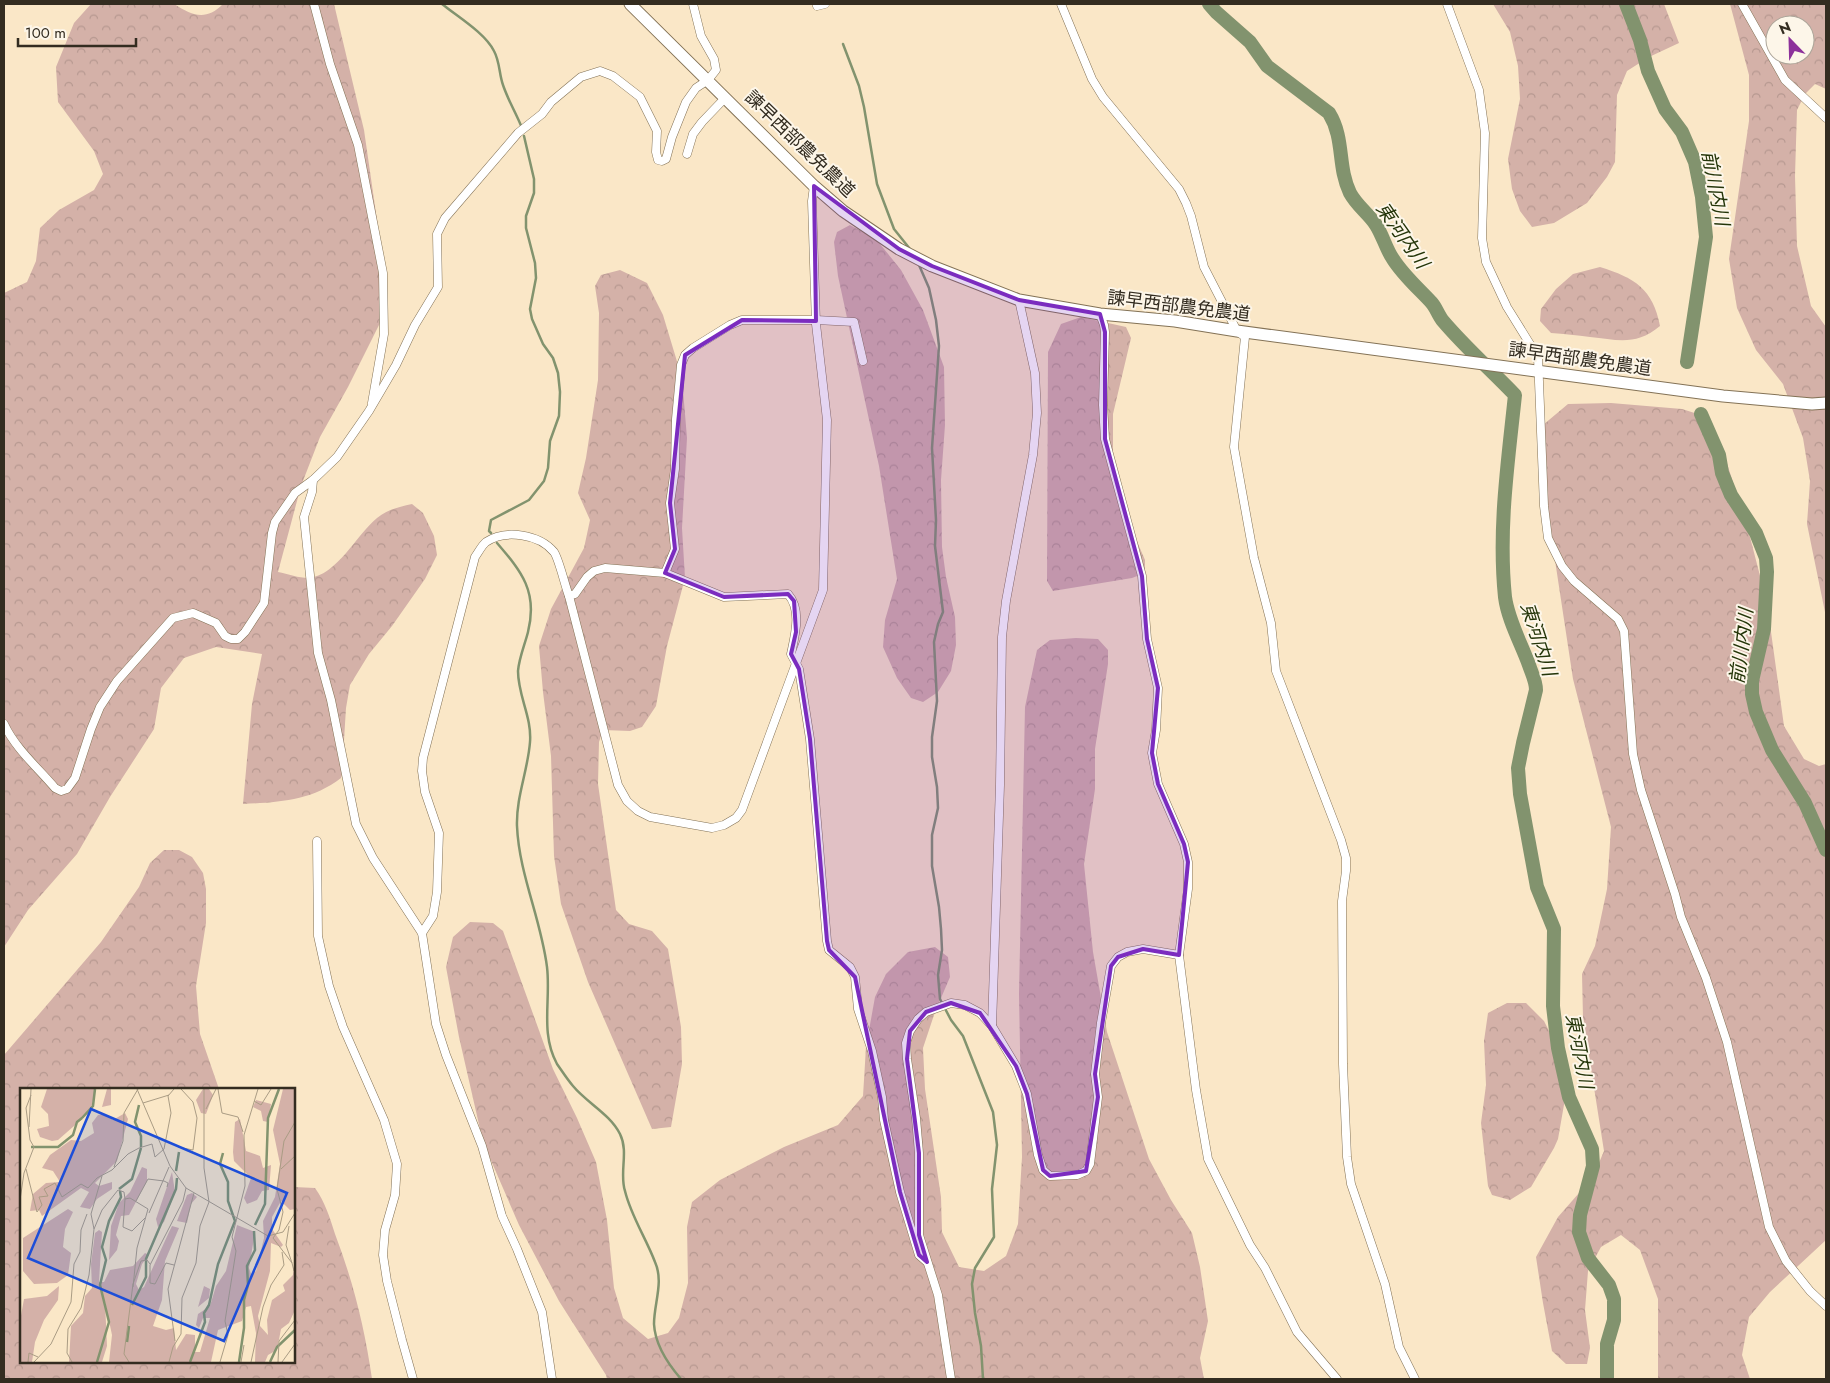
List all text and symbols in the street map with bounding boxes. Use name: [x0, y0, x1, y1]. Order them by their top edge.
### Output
scale bar: [18, 15, 135, 47]
north arrow: [1765, 15, 1815, 65]
text: N: [1776, 17, 1794, 39]
text: 100 m: [25, 22, 66, 44]
street label: 諫早西部農免農道: [739, 85, 861, 203]
water label: 前川内川: [1695, 148, 1736, 230]
water label: 東河内川: [1370, 196, 1437, 276]
street label: 諫早西部農免農道: [1106, 284, 1252, 328]
street label: 諫早西部農免農道: [1507, 336, 1653, 382]
water label: 東河内川: [1514, 599, 1564, 681]
water label: 前川内川: [1723, 605, 1760, 685]
water label: 東河内川: [1559, 1011, 1600, 1093]
inset map: [20, 1088, 295, 1363]

